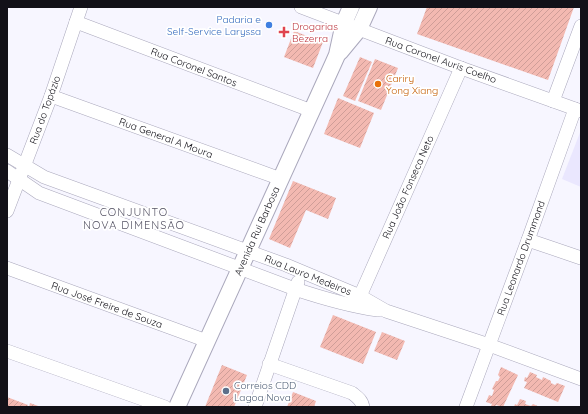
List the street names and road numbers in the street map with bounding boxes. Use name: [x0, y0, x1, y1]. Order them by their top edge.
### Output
street label: Rua Coronel Auris Coelho: [384, 34, 498, 86]
street label: Rua Coronel Santos: [149, 45, 239, 90]
street label: Rua do Topázio: [27, 74, 63, 146]
street label: Rua General A Moura: [117, 115, 215, 161]
street label: Rua João Fonseca Neto: [379, 133, 437, 241]
street label: Avenida Rui Barbosa: [231, 184, 283, 278]
street label: Rua Leonardo Drummond: [494, 199, 548, 317]
street label: Rua Lauro Medeiros: [263, 252, 354, 298]
street label: Rua José Freire de Souza: [50, 279, 164, 331]

